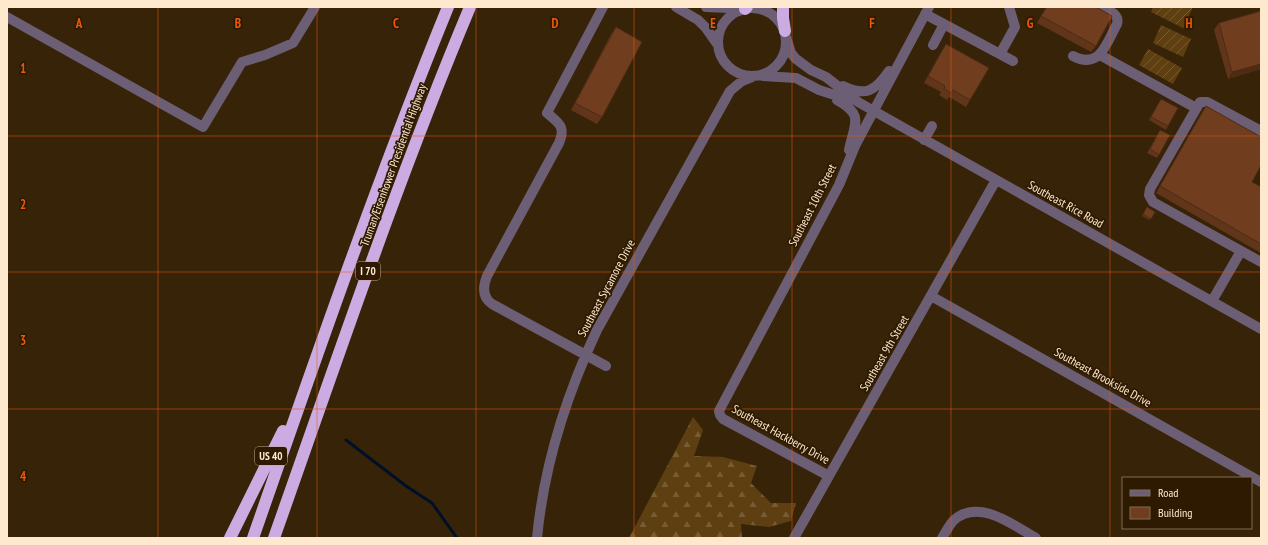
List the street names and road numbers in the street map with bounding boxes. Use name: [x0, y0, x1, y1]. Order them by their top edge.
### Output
street label: Truman/Eisenhower Presidential Highway: [357, 81, 430, 248]
street label: Southeast 10th Street: [785, 161, 840, 249]
street label: Southeast Rice Road: [1026, 177, 1106, 231]
street label: Southeast Sycamore Drive: [574, 237, 638, 339]
road number: I 70: [356, 262, 380, 280]
street label: Southeast 9th Street: [856, 312, 912, 394]
street label: Southeast Brookside Drive: [1052, 344, 1154, 410]
street label: Southeast Hackberry Drive: [730, 401, 832, 467]
road number: US 40: [255, 447, 287, 465]

